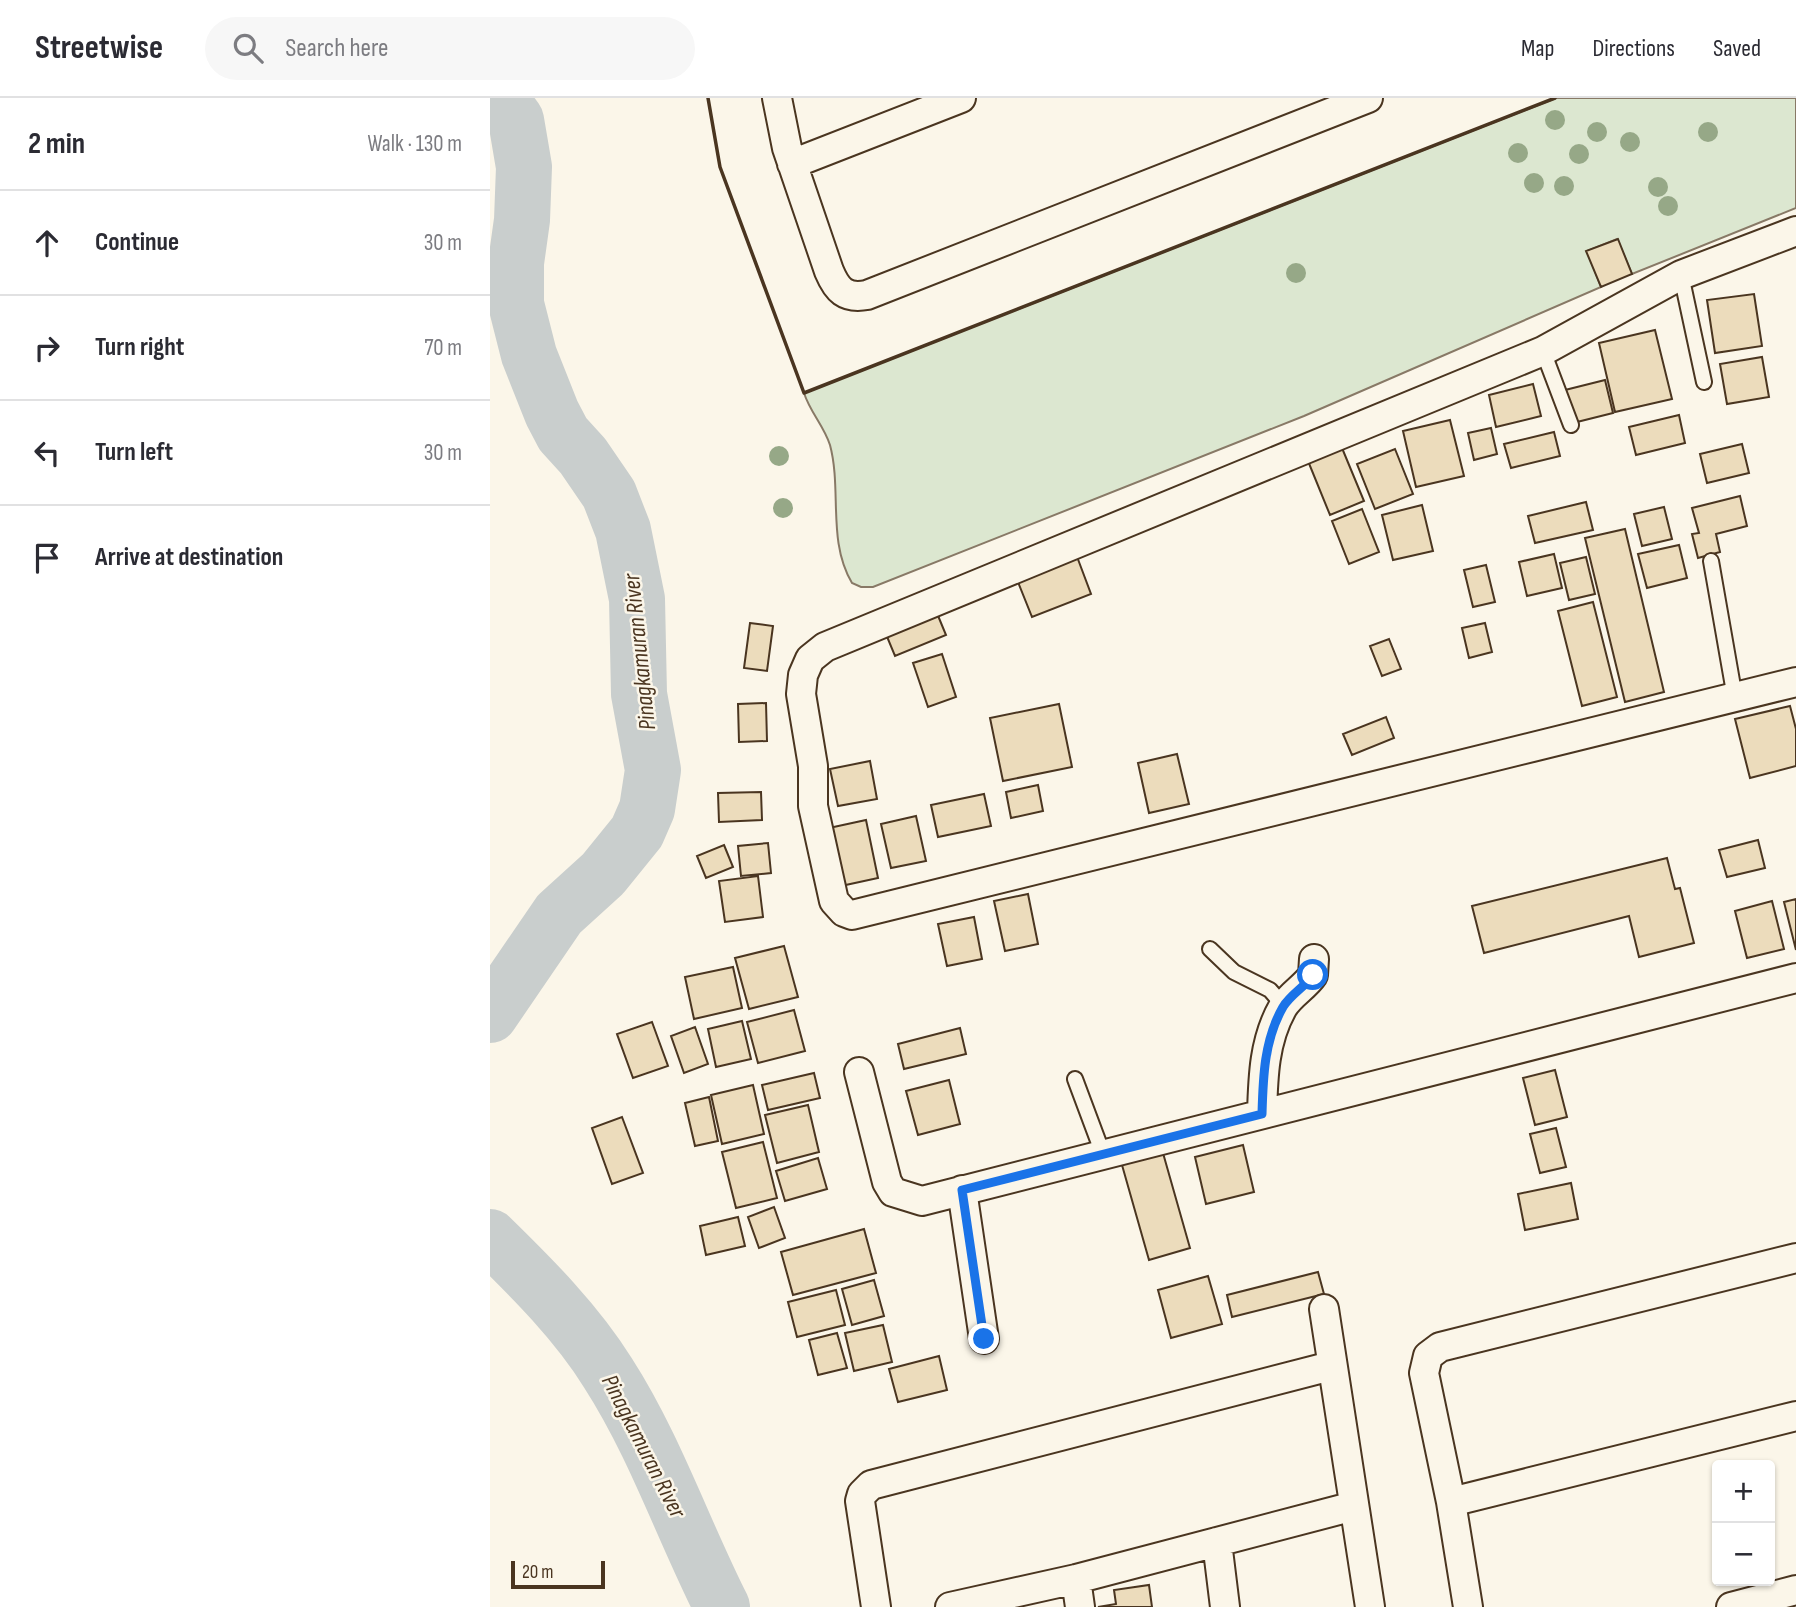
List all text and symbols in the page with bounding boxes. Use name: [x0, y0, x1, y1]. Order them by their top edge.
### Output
search box: [205, 17, 695, 80]
text: Streetwise: [35, 28, 163, 68]
icon: search: [229, 29, 267, 67]
text: Search here: [285, 33, 389, 64]
text: Map: [1521, 34, 1554, 63]
text: Directions: [1592, 34, 1675, 63]
text: Saved: [1713, 34, 1761, 63]
text: 2 min: [28, 126, 85, 162]
text: Walk · 130 m: [367, 130, 462, 158]
icon: ahead: [28, 224, 66, 262]
text: Continue: [95, 227, 179, 258]
text: 30 m: [424, 229, 462, 257]
icon: right: [28, 329, 66, 367]
text: Turn right: [95, 332, 184, 363]
text: 70 m: [424, 334, 462, 362]
icon: left: [28, 434, 66, 472]
text: Turn left: [95, 437, 173, 468]
text: 30 m: [424, 439, 462, 467]
icon: arrive: [28, 539, 66, 577]
text: Arrive at destination: [95, 542, 283, 573]
water label: Pinagkamuran River: [617, 571, 662, 732]
route start: [1297, 959, 1328, 990]
route end: [968, 1323, 999, 1354]
water label: Pinagkamuran River: [595, 1370, 693, 1524]
map controls: [1712, 1460, 1775, 1586]
button: +: [1712, 1460, 1775, 1523]
button: −: [1712, 1523, 1775, 1586]
scale bar: [511, 1558, 606, 1590]
text: 20 m: [522, 1561, 554, 1584]

